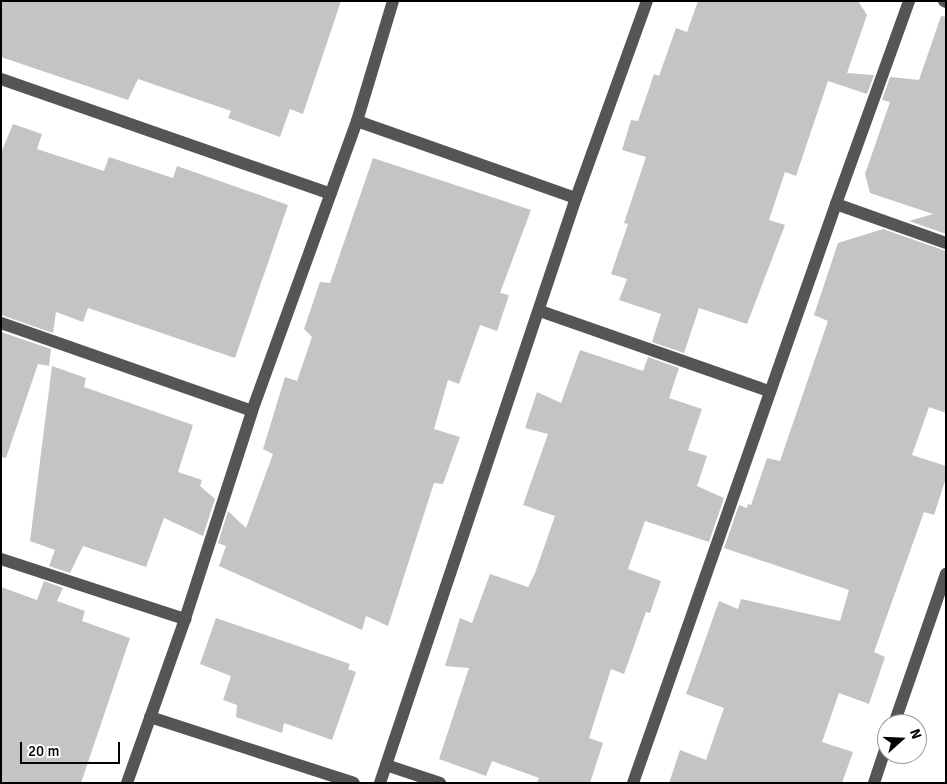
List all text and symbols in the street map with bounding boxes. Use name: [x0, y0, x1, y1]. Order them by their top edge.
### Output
north arrow: [877, 714, 927, 764]
text: N: [906, 727, 925, 742]
scale bar: [22, 732, 122, 764]
text: 20 m: [28, 742, 59, 760]

